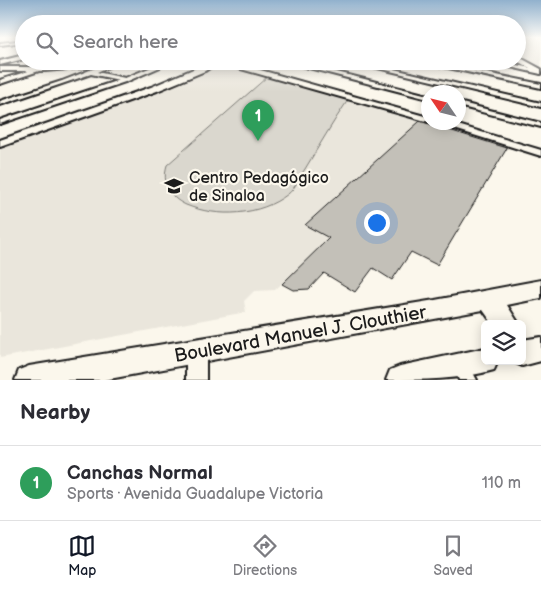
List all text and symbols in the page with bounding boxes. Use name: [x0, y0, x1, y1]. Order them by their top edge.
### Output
search box: [15, 15, 526, 70]
icon: search: [33, 29, 61, 57]
text: Search here: [73, 31, 178, 54]
north arrow: [421, 85, 466, 130]
pin: 1: [242, 100, 274, 141]
place label: Centro Pedagógico de Sinaloa: [189, 169, 329, 206]
school or university icon: Centro Pedagógico de Sinaloa: [163, 175, 185, 197]
your location: [364, 210, 390, 236]
street label: Boulevard Manuel J. Clouthier: [172, 301, 429, 368]
map controls: [481, 320, 526, 365]
button: layers: [481, 320, 526, 365]
text: Nearby: [20, 400, 90, 425]
text: Canchas Normal: [67, 462, 213, 485]
text: 1: [33, 474, 39, 493]
text: 110 m: [482, 474, 521, 493]
text: Sports · Avenida Guadalupe Victoria: [67, 485, 323, 504]
tab: Map: [68, 532, 96, 579]
tab: Directions: [233, 532, 297, 579]
tab: Saved: [433, 532, 473, 579]

